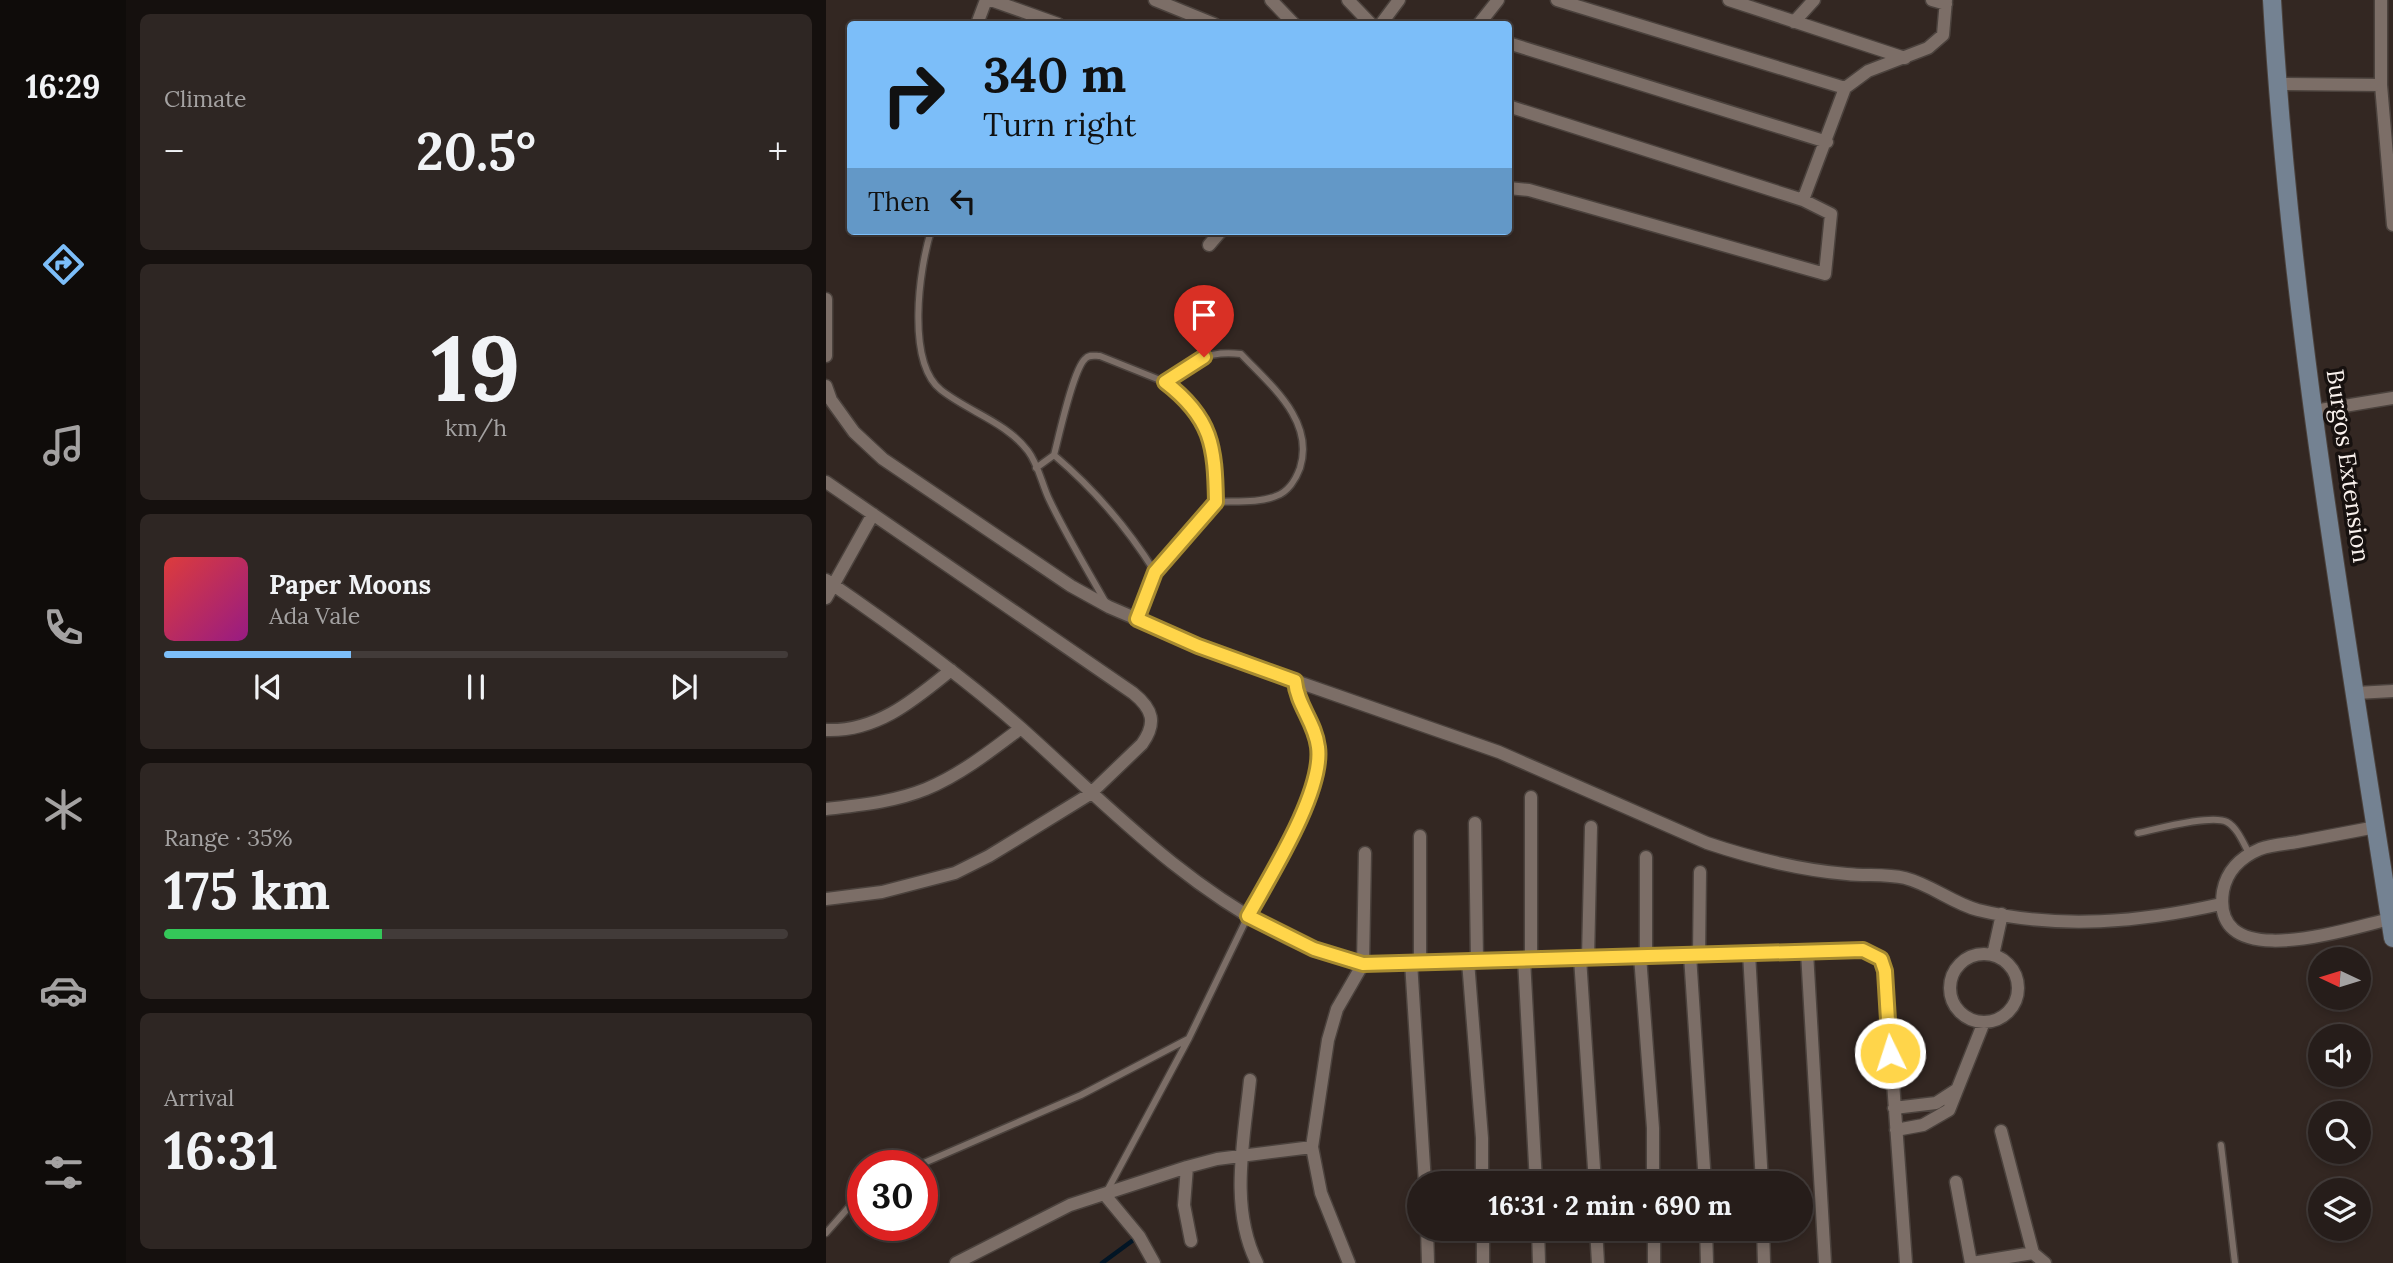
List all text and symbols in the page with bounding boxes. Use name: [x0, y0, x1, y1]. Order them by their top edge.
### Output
text: 340 m: [983, 43, 1126, 105]
icon: right: [868, 49, 959, 140]
text: 16:29: [26, 66, 100, 107]
text: Climate: [164, 84, 246, 113]
text: Turn right: [983, 104, 1136, 145]
text: 20.5°: [416, 118, 536, 184]
text: −: [164, 127, 184, 175]
text: +: [768, 127, 788, 175]
icon: left: [944, 182, 982, 220]
text: Then: [868, 185, 930, 218]
icon: directions: [39, 240, 88, 289]
pin: [1174, 285, 1234, 357]
icon: arrive: [1185, 296, 1223, 334]
text: 19: [431, 309, 521, 426]
street label: Burgos Extension: [2320, 367, 2377, 565]
text: km/h: [445, 413, 507, 442]
icon: music: [39, 421, 88, 470]
text: Paper Moons: [269, 568, 431, 601]
text: Ada Vale: [269, 601, 360, 630]
icon: phone: [39, 603, 88, 652]
icon: previous: [249, 668, 287, 706]
icon: pause: [457, 668, 495, 706]
icon: next: [665, 668, 703, 706]
icon: climate: [39, 785, 88, 834]
text: Range · 35%: [164, 823, 293, 852]
text: 175 km: [164, 857, 330, 923]
north arrow: [2308, 947, 2371, 1010]
map controls: [2308, 947, 2371, 1241]
icon: car: [39, 966, 88, 1015]
position arrow: [1853, 1016, 1927, 1090]
button: sound: [2308, 1024, 2371, 1087]
text: Arrival: [164, 1083, 234, 1112]
button: search: [2308, 1101, 2371, 1164]
text: 16:31: [164, 1117, 278, 1183]
icon: filters: [39, 1148, 88, 1197]
speed limit sign: 30: [847, 1150, 938, 1241]
button: layers: [2308, 1178, 2371, 1241]
text: 16:31 · 2 min · 690 m: [1488, 1189, 1732, 1222]

